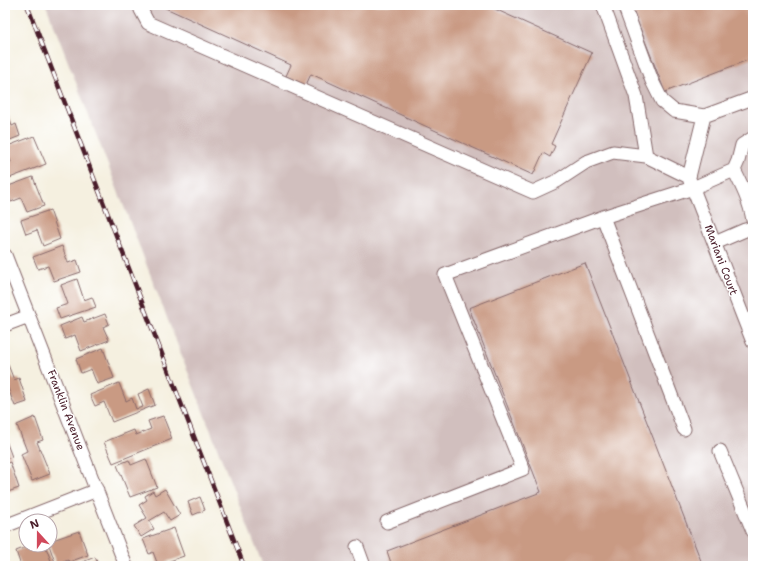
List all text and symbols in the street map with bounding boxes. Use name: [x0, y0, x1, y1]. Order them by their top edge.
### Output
street label: Mariani Court: [701, 223, 741, 298]
street label: Franklin Avenue: [44, 367, 88, 453]
north arrow: [18, 513, 58, 553]
text: N: [28, 515, 42, 533]

